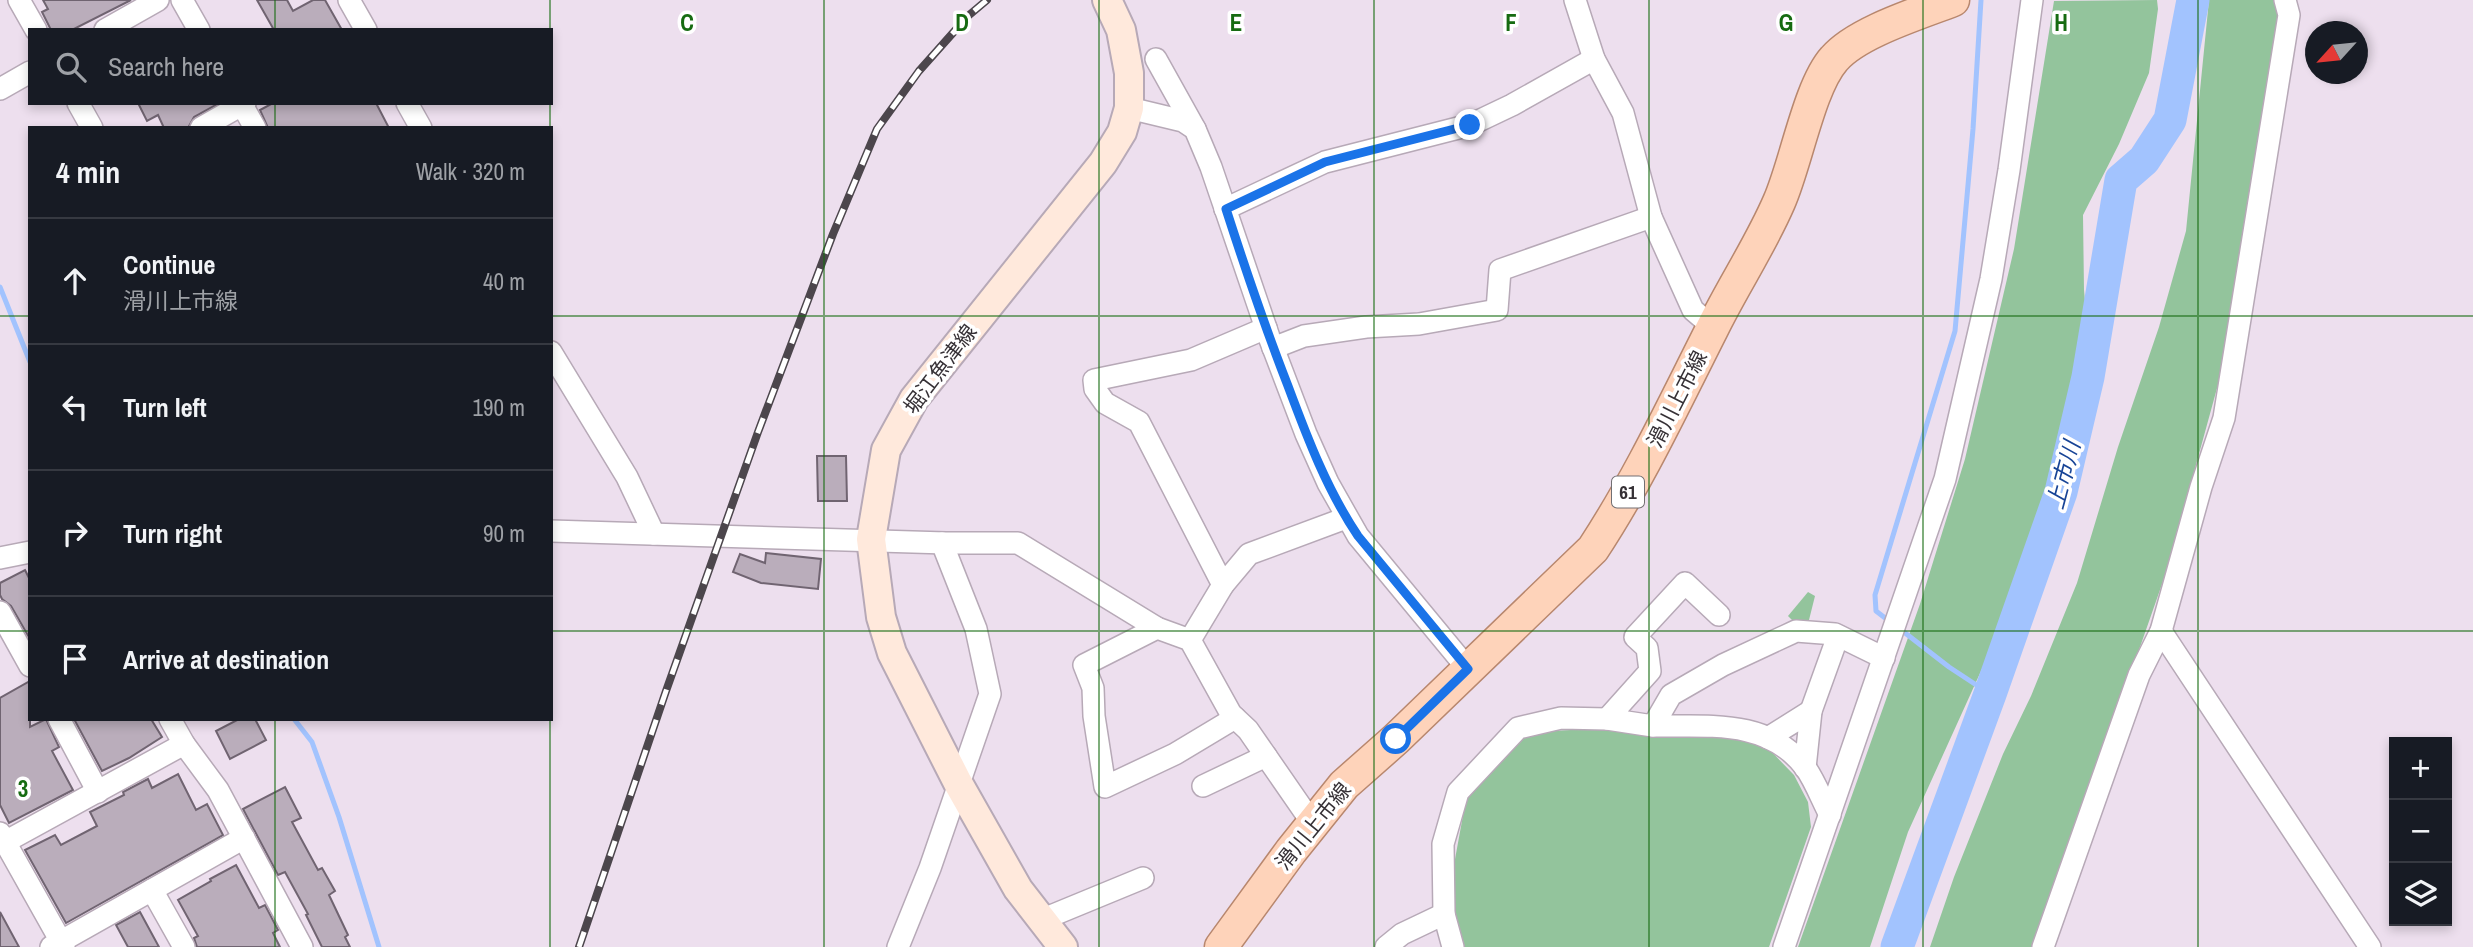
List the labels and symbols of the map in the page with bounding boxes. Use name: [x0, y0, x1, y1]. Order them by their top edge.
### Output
text: C: [680, 7, 694, 38]
text: D: [955, 7, 969, 38]
text: E: [1230, 7, 1242, 38]
text: F: [1505, 7, 1517, 38]
text: G: [1779, 7, 1793, 38]
text: H: [2054, 7, 2068, 38]
north arrow: [2305, 21, 2368, 84]
route end: [1454, 109, 1485, 140]
street label: 堀江魚津線: [897, 318, 983, 420]
street label: 滑川上市線: [1640, 346, 1714, 452]
water label: 上市川: [2039, 435, 2088, 512]
road number: 61: [1612, 477, 1644, 508]
route start: [1380, 723, 1411, 754]
text: 3: [18, 773, 28, 804]
street label: 滑川上市線: [1269, 776, 1357, 876]

